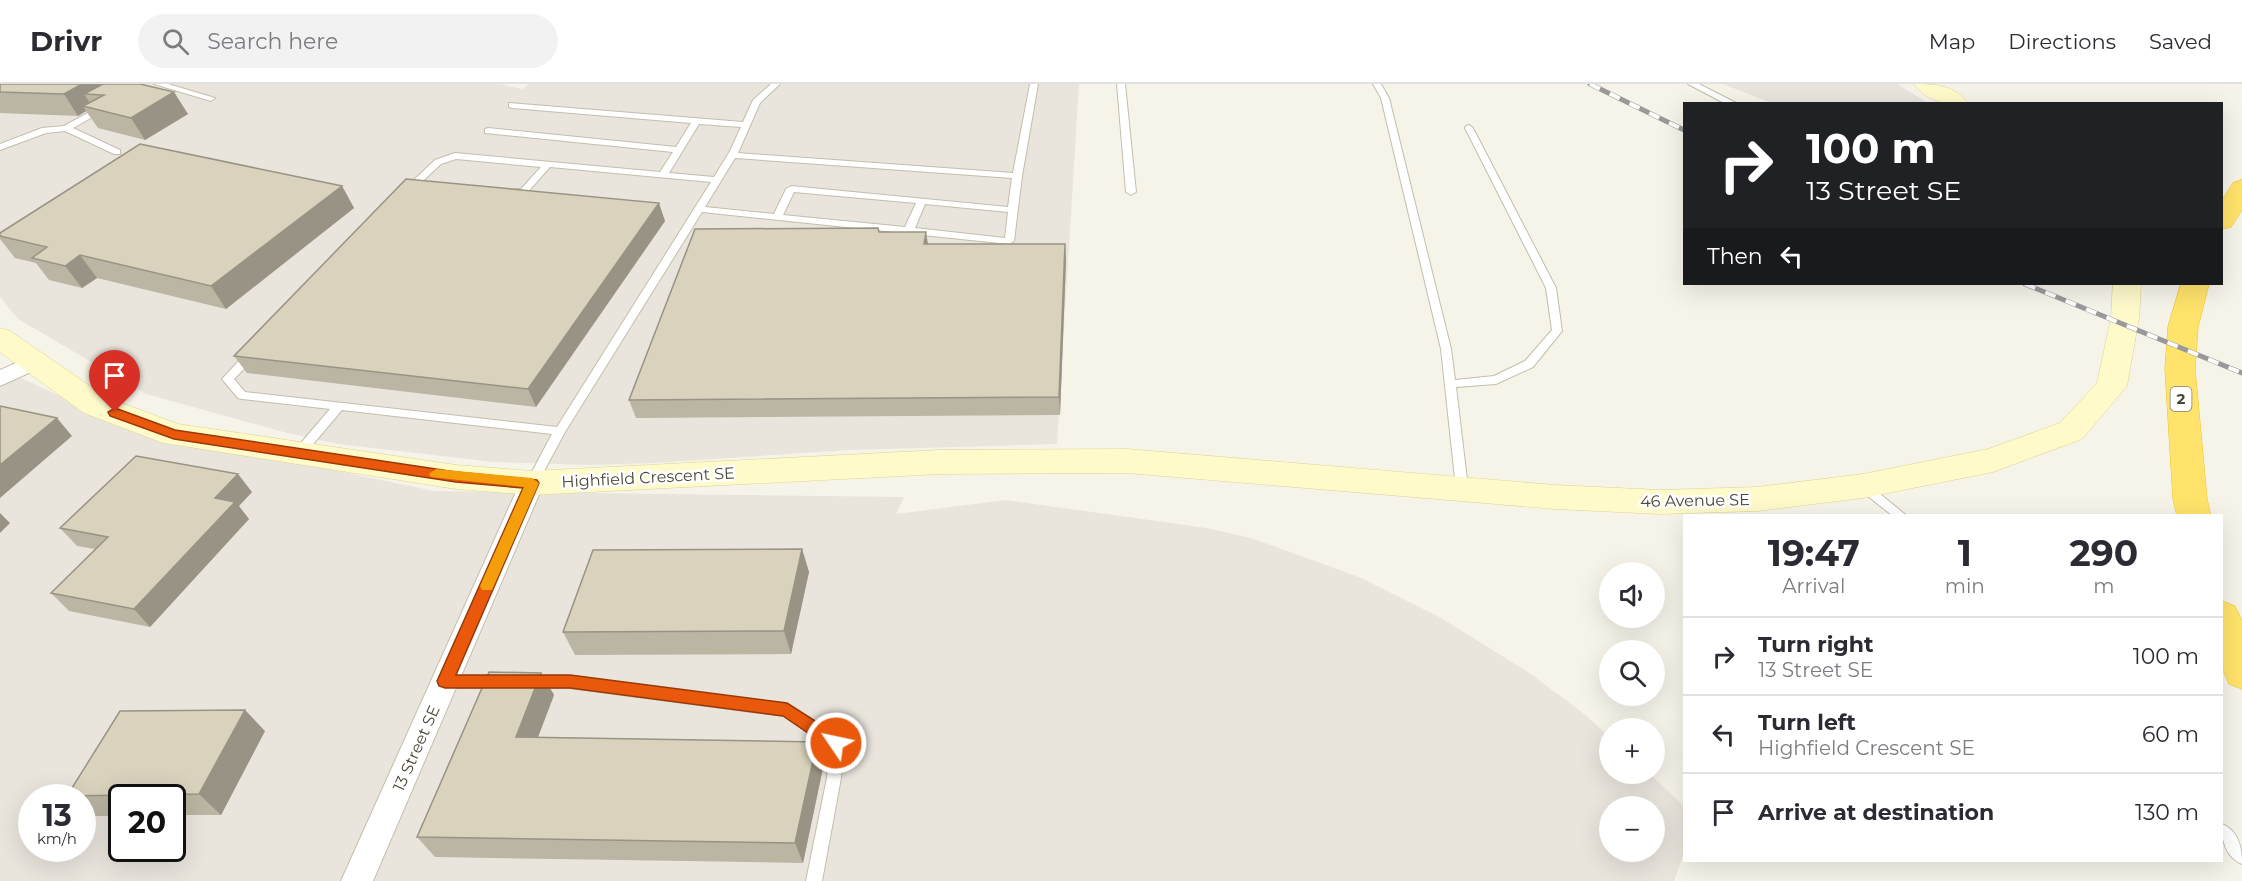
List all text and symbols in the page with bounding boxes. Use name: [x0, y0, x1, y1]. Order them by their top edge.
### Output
search box: [138, 14, 558, 68]
text: Drivr: [30, 24, 102, 58]
icon: search: [159, 25, 192, 58]
text: Search here: [207, 28, 338, 55]
text: Map: [1929, 29, 1975, 54]
text: Directions: [2008, 29, 2116, 54]
text: Saved: [2149, 29, 2212, 54]
text: 100 m: [1806, 122, 1935, 174]
icon: right: [1707, 126, 1785, 204]
text: 13 Street SE: [1806, 174, 1961, 207]
icon: left: [1775, 240, 1808, 273]
text: Then: [1707, 243, 1763, 270]
pin: [89, 350, 140, 412]
icon: arrive: [98, 359, 131, 392]
road number: 2: [2170, 387, 2192, 411]
street label: Highfield Crescent SE: [561, 463, 735, 492]
street label: 46 Avenue SE: [1640, 490, 1750, 511]
text: 19:47: [1768, 531, 1860, 575]
text: 1: [1958, 531, 1972, 575]
text: 290: [2070, 531, 2138, 575]
map controls: [1599, 562, 1665, 862]
button: sound: [1599, 562, 1665, 628]
text: Arrival: [1782, 574, 1845, 598]
text: min: [1945, 574, 1985, 598]
text: m: [2093, 574, 2115, 598]
text: Turn right: [1758, 631, 1873, 658]
button: search: [1599, 640, 1665, 706]
icon: right: [1707, 640, 1740, 673]
text: 100 m: [2133, 643, 2199, 670]
text: 13 Street SE: [1758, 658, 1873, 682]
street label: 13 Street SE: [389, 702, 444, 794]
text: Turn left: [1758, 709, 1856, 736]
position arrow: [804, 711, 868, 775]
button: +: [1599, 718, 1665, 784]
icon: left: [1707, 718, 1740, 751]
text: 60 m: [2142, 721, 2199, 748]
text: Highfield Crescent SE: [1758, 736, 1975, 760]
speed limit sign: 20: [108, 784, 186, 862]
button: −: [1599, 796, 1665, 862]
icon: arrive: [1707, 796, 1740, 829]
text: 13: [42, 797, 72, 834]
text: Arrive at destination: [1758, 799, 1994, 826]
text: 130 m: [2135, 799, 2199, 826]
text: km/h: [37, 829, 77, 848]

